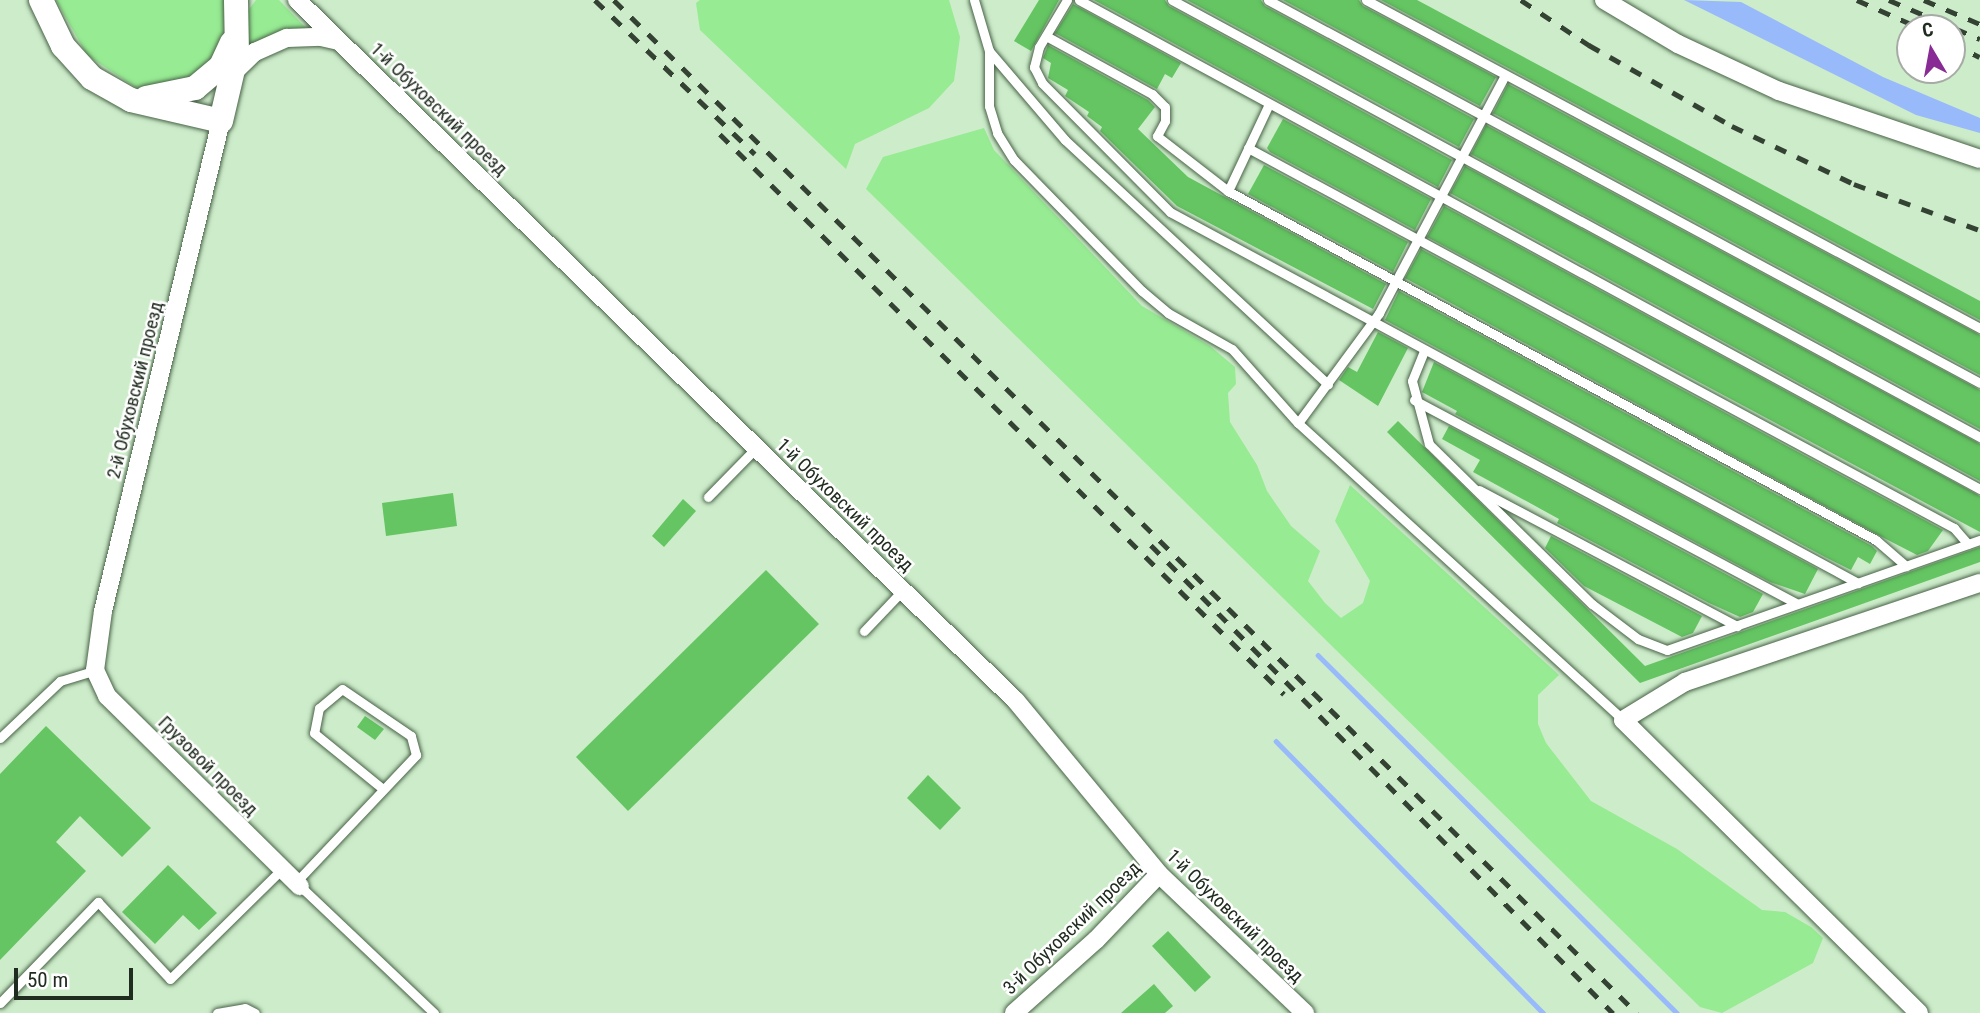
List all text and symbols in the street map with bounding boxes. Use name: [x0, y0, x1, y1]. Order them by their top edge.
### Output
north arrow: [1896, 14, 1966, 84]
text: С: [1920, 18, 1935, 42]
street label: 1-й Обуховский проезд: [366, 38, 512, 180]
street label: 2-й Обуховский проезд: [102, 299, 168, 481]
street label: 1-й Обуховский проезд: [772, 434, 918, 576]
street label: Грузовой проезд: [153, 711, 263, 821]
street label: 1-й Обуховский проезд: [1162, 845, 1308, 987]
street label: 3-й Обуховский проезд: [999, 857, 1145, 999]
scale bar: [18, 954, 136, 998]
text: 50 m: [27, 968, 68, 992]

